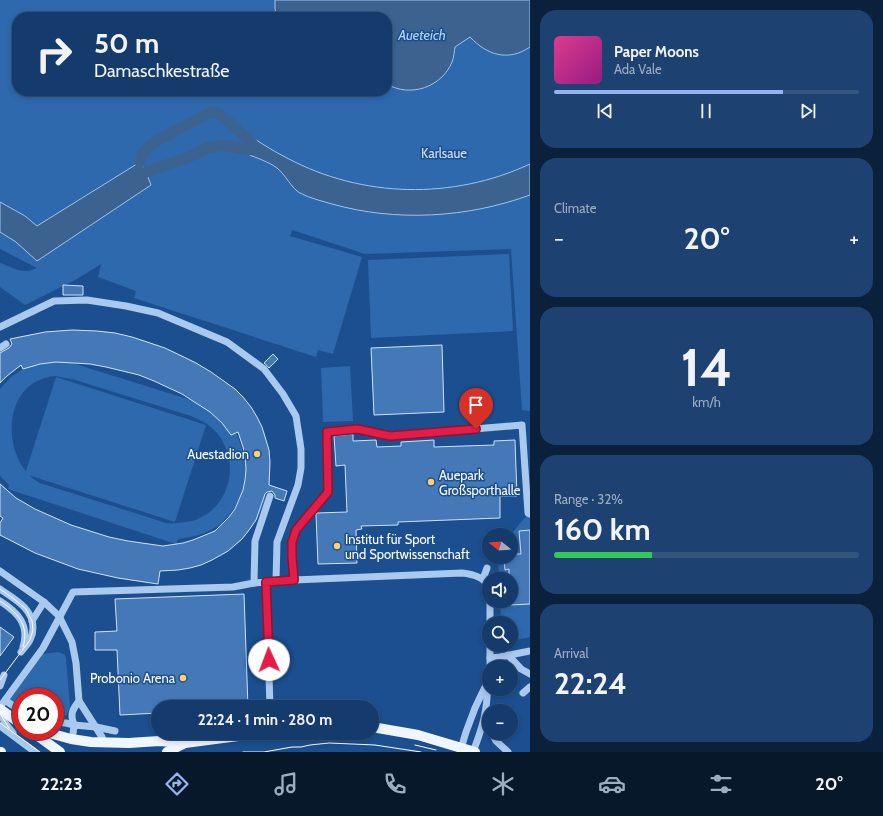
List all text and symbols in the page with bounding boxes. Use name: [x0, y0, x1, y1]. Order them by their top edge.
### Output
text: 50 m: [94, 26, 159, 60]
water label: Aueteich: [397, 26, 446, 44]
icon: right: [28, 28, 80, 80]
text: Paper Moons: [614, 43, 699, 61]
text: Damaschkestraße: [94, 60, 230, 82]
text: Ada Vale: [614, 61, 662, 77]
icon: previous: [594, 100, 616, 122]
icon: pause: [695, 100, 717, 122]
icon: next: [797, 100, 819, 122]
park label: Karlsaue: [421, 145, 467, 161]
text: Climate: [554, 200, 596, 216]
text: 20°: [684, 220, 729, 257]
text: −: [554, 225, 564, 252]
text: +: [849, 225, 859, 252]
text: 14: [681, 336, 732, 399]
pin: [459, 388, 493, 429]
icon: arrive: [465, 394, 487, 416]
text: km/h: [692, 394, 721, 410]
place label: Auestadion: [187, 446, 249, 462]
marker: Auestadion: [252, 449, 262, 459]
place label: Auepark Großsporthalle: [439, 467, 521, 498]
marker: Auepark Großsporthalle: [426, 477, 436, 487]
text: Range · 32%: [554, 491, 623, 507]
text: 160 km: [554, 511, 650, 548]
north arrow: [482, 528, 518, 564]
map controls: [482, 528, 518, 740]
place label: Institut für Sport und Sportwissenschaft: [345, 531, 470, 562]
marker: Institut für Sport und Sportwissenschaft: [332, 541, 342, 551]
button: sound: [482, 572, 518, 608]
button: search: [482, 616, 518, 652]
position arrow: [248, 639, 290, 681]
text: Arrival: [554, 645, 589, 661]
button: +: [482, 660, 518, 696]
text: 22:24: [554, 665, 627, 702]
place label: Probonio Arena: [90, 670, 176, 686]
marker: Probonio Arena: [178, 673, 188, 683]
speed limit sign: 20: [12, 688, 64, 740]
button: −: [482, 704, 518, 740]
text: 22:24 · 1 min · 280 m: [198, 711, 332, 729]
icon: directions: [163, 770, 191, 798]
icon: music: [272, 770, 300, 798]
icon: phone: [381, 770, 409, 798]
icon: climate: [489, 770, 517, 798]
icon: car: [598, 770, 626, 798]
icon: filters: [707, 770, 735, 798]
text: 22:23: [40, 773, 83, 795]
text: 20°: [815, 773, 843, 795]

